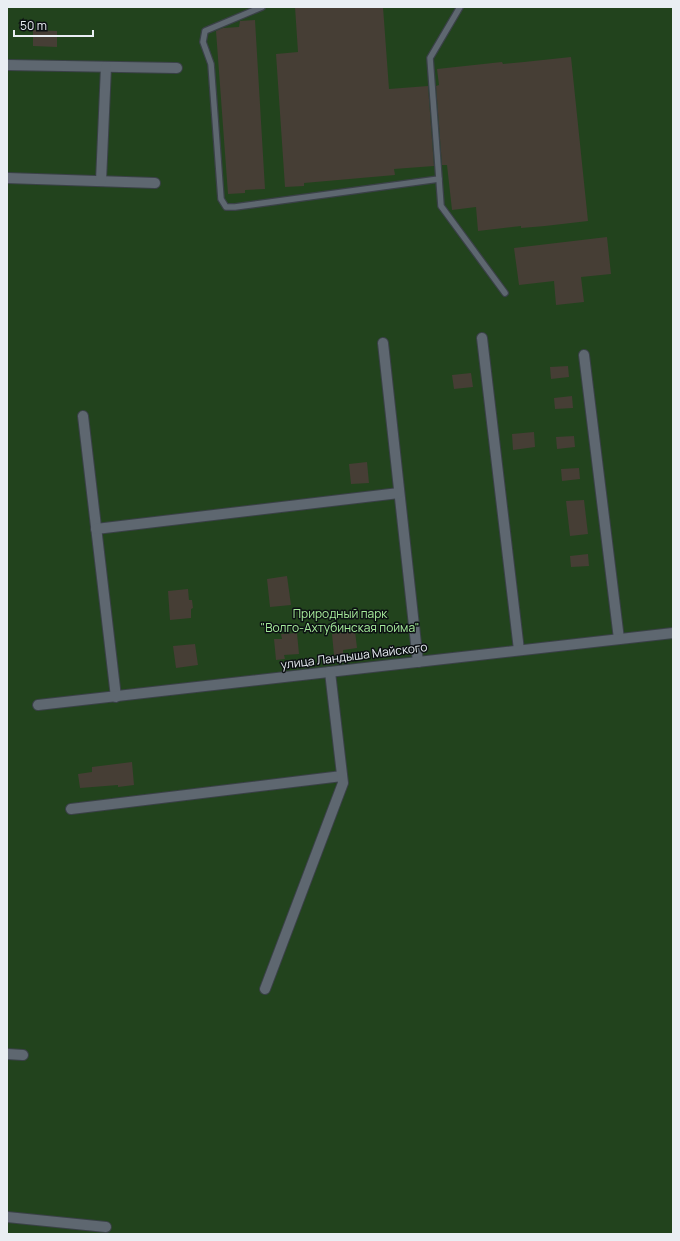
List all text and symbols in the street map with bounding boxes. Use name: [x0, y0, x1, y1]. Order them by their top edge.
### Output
scale bar: [14, 12, 93, 38]
text: 50 m: [20, 17, 47, 34]
park label: Природный парк "Волго-Ахтубинская пойма": [260, 605, 420, 636]
street label: улица Ландыша Майского: [280, 638, 428, 673]

